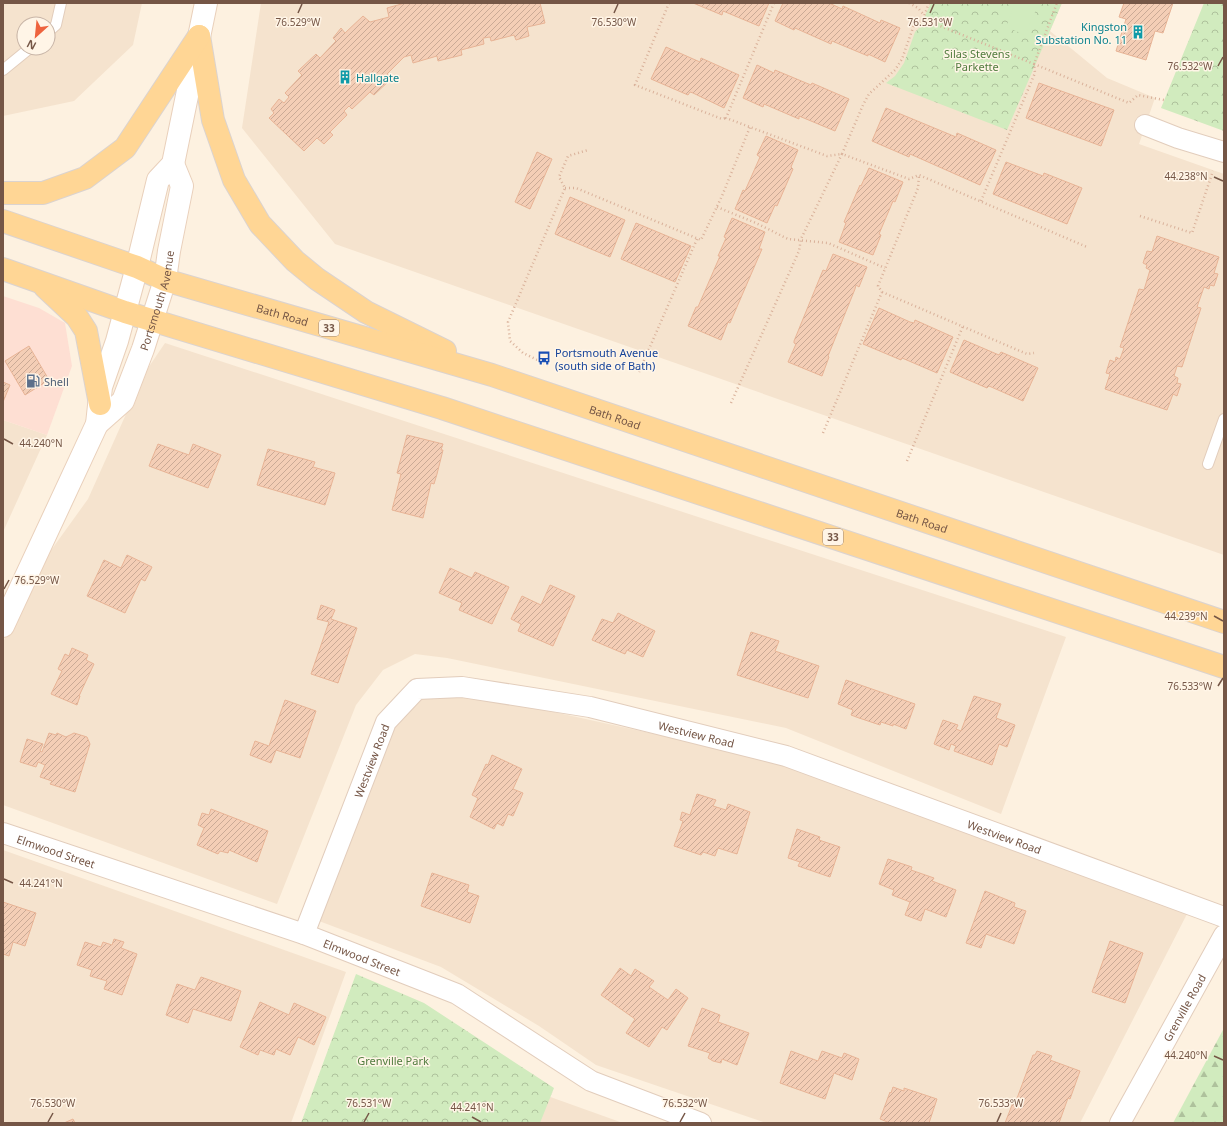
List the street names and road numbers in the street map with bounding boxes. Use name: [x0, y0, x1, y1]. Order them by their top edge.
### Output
street label: Portsmouth Avenue: [136, 249, 176, 352]
street label: Bath Road: [255, 300, 310, 329]
road number: 33: [319, 320, 339, 336]
street label: Bath Road: [587, 401, 643, 432]
street label: Bath Road: [894, 504, 950, 536]
road number: 33: [823, 529, 843, 545]
street label: Westview Road: [657, 717, 736, 750]
street label: Westview Road: [350, 721, 392, 800]
street label: Westview Road: [965, 816, 1044, 857]
street label: Elmwood Street: [15, 831, 97, 871]
street label: Elmwood Street: [321, 935, 403, 979]
street label: Grenville Road: [1159, 971, 1209, 1044]

